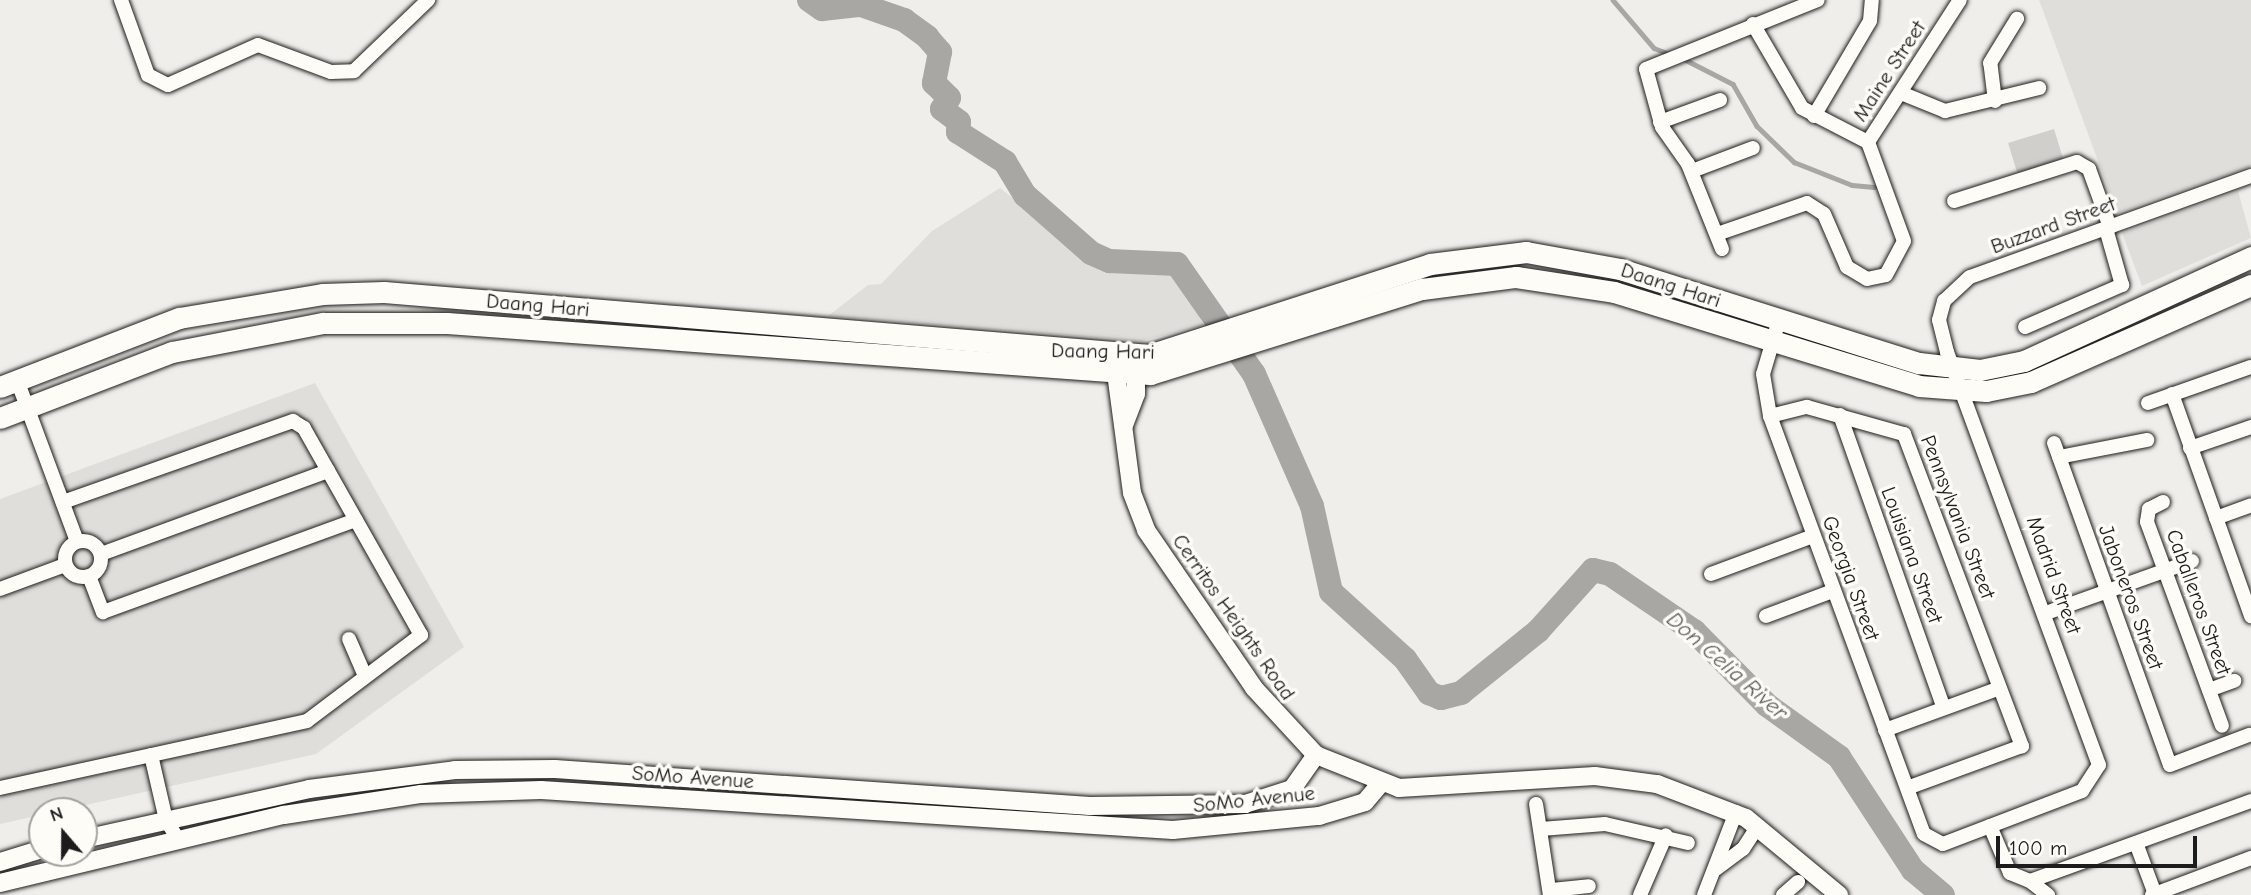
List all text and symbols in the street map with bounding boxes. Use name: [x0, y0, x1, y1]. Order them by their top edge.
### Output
street label: Maine Street: [1847, 16, 1931, 126]
street label: Buzzard Street: [1987, 191, 2119, 259]
street label: Daang Hari: [1618, 257, 1724, 313]
street label: Daang Hari: [485, 288, 591, 322]
street label: Daang Hari: [1051, 337, 1155, 365]
street label: Pennsylvania Street: [1915, 432, 2001, 602]
street label: Louisiana Street: [1876, 483, 1948, 627]
street label: Georgia Street: [1817, 512, 1885, 644]
street label: Madrid Street: [2021, 513, 2087, 637]
street label: Jaboneros Street: [2093, 521, 2169, 673]
street label: Caballeros Street: [2161, 526, 2237, 678]
street label: Cerritos Heights Road: [1167, 529, 1301, 705]
water label: Don Celia River: [1661, 606, 1793, 726]
street label: SoMo Avenue: [631, 760, 755, 794]
street label: SoMo Avenue: [1192, 780, 1316, 818]
north arrow: [28, 797, 98, 867]
text: N: [47, 802, 66, 827]
scale bar: [1999, 822, 2200, 866]
text: 100 m: [2009, 836, 2067, 860]

